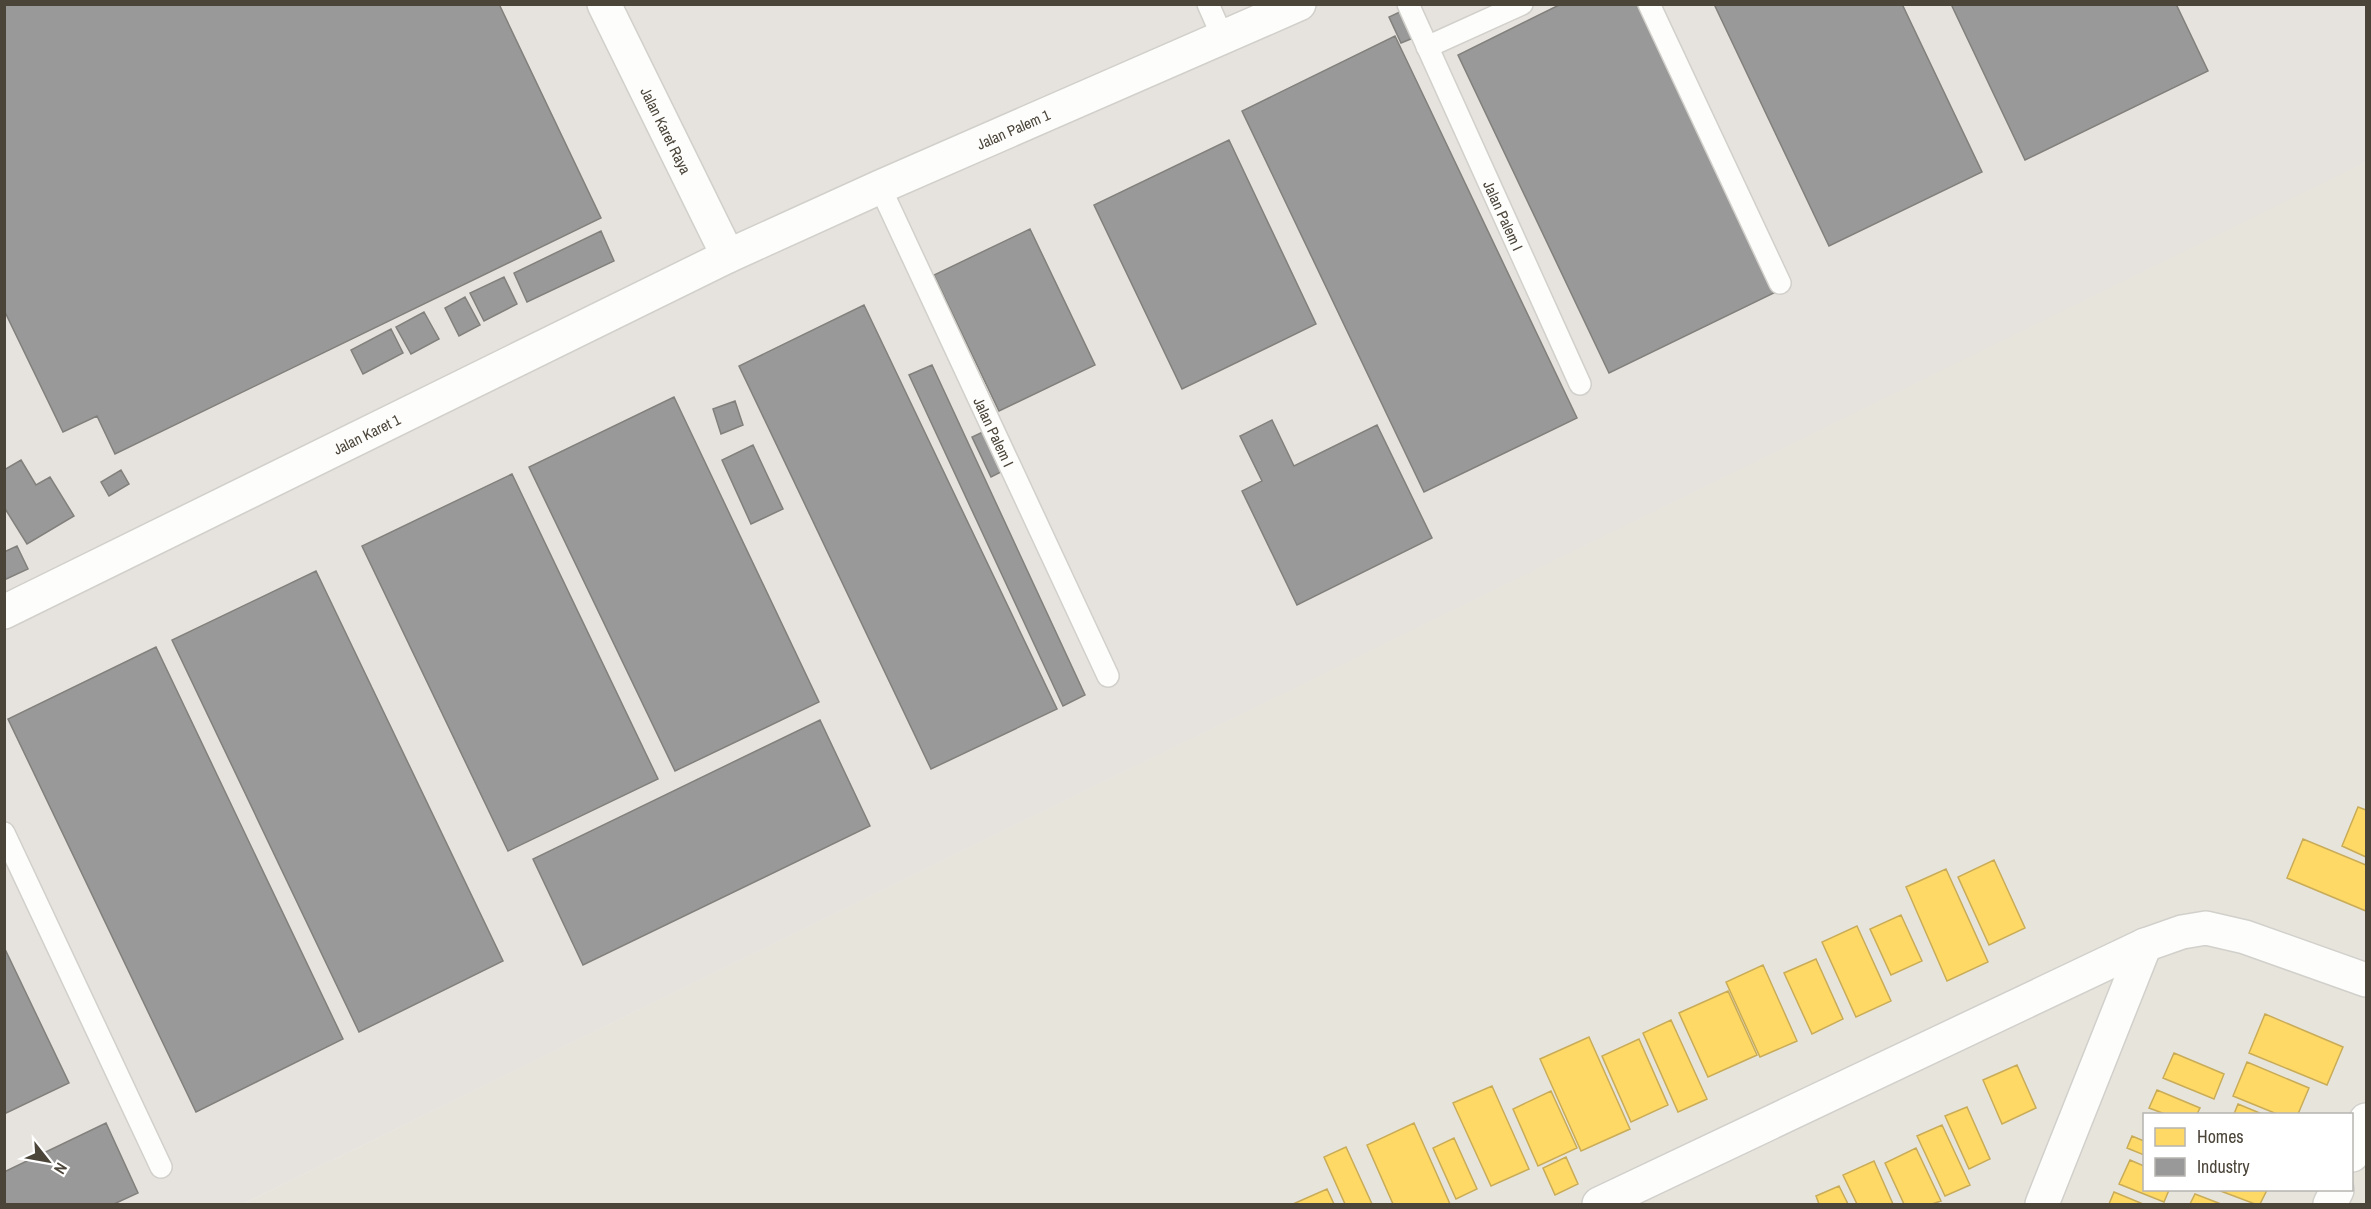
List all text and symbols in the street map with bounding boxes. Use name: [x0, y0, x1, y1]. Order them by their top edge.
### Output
street label: Jalan Karet Raya: [636, 84, 697, 178]
street label: Jalan Palem 1: [973, 104, 1053, 154]
street label: Jalan Palem I: [1479, 177, 1529, 254]
street label: Jalan Palem I: [969, 393, 1019, 470]
street label: Jalan Karet 1: [329, 408, 404, 459]
legend: [2143, 1113, 2353, 1191]
text: Homes: [2197, 1124, 2244, 1149]
north arrow: [18, 1131, 78, 1191]
text: Industry: [2197, 1154, 2250, 1179]
text: N: [49, 1159, 73, 1178]

